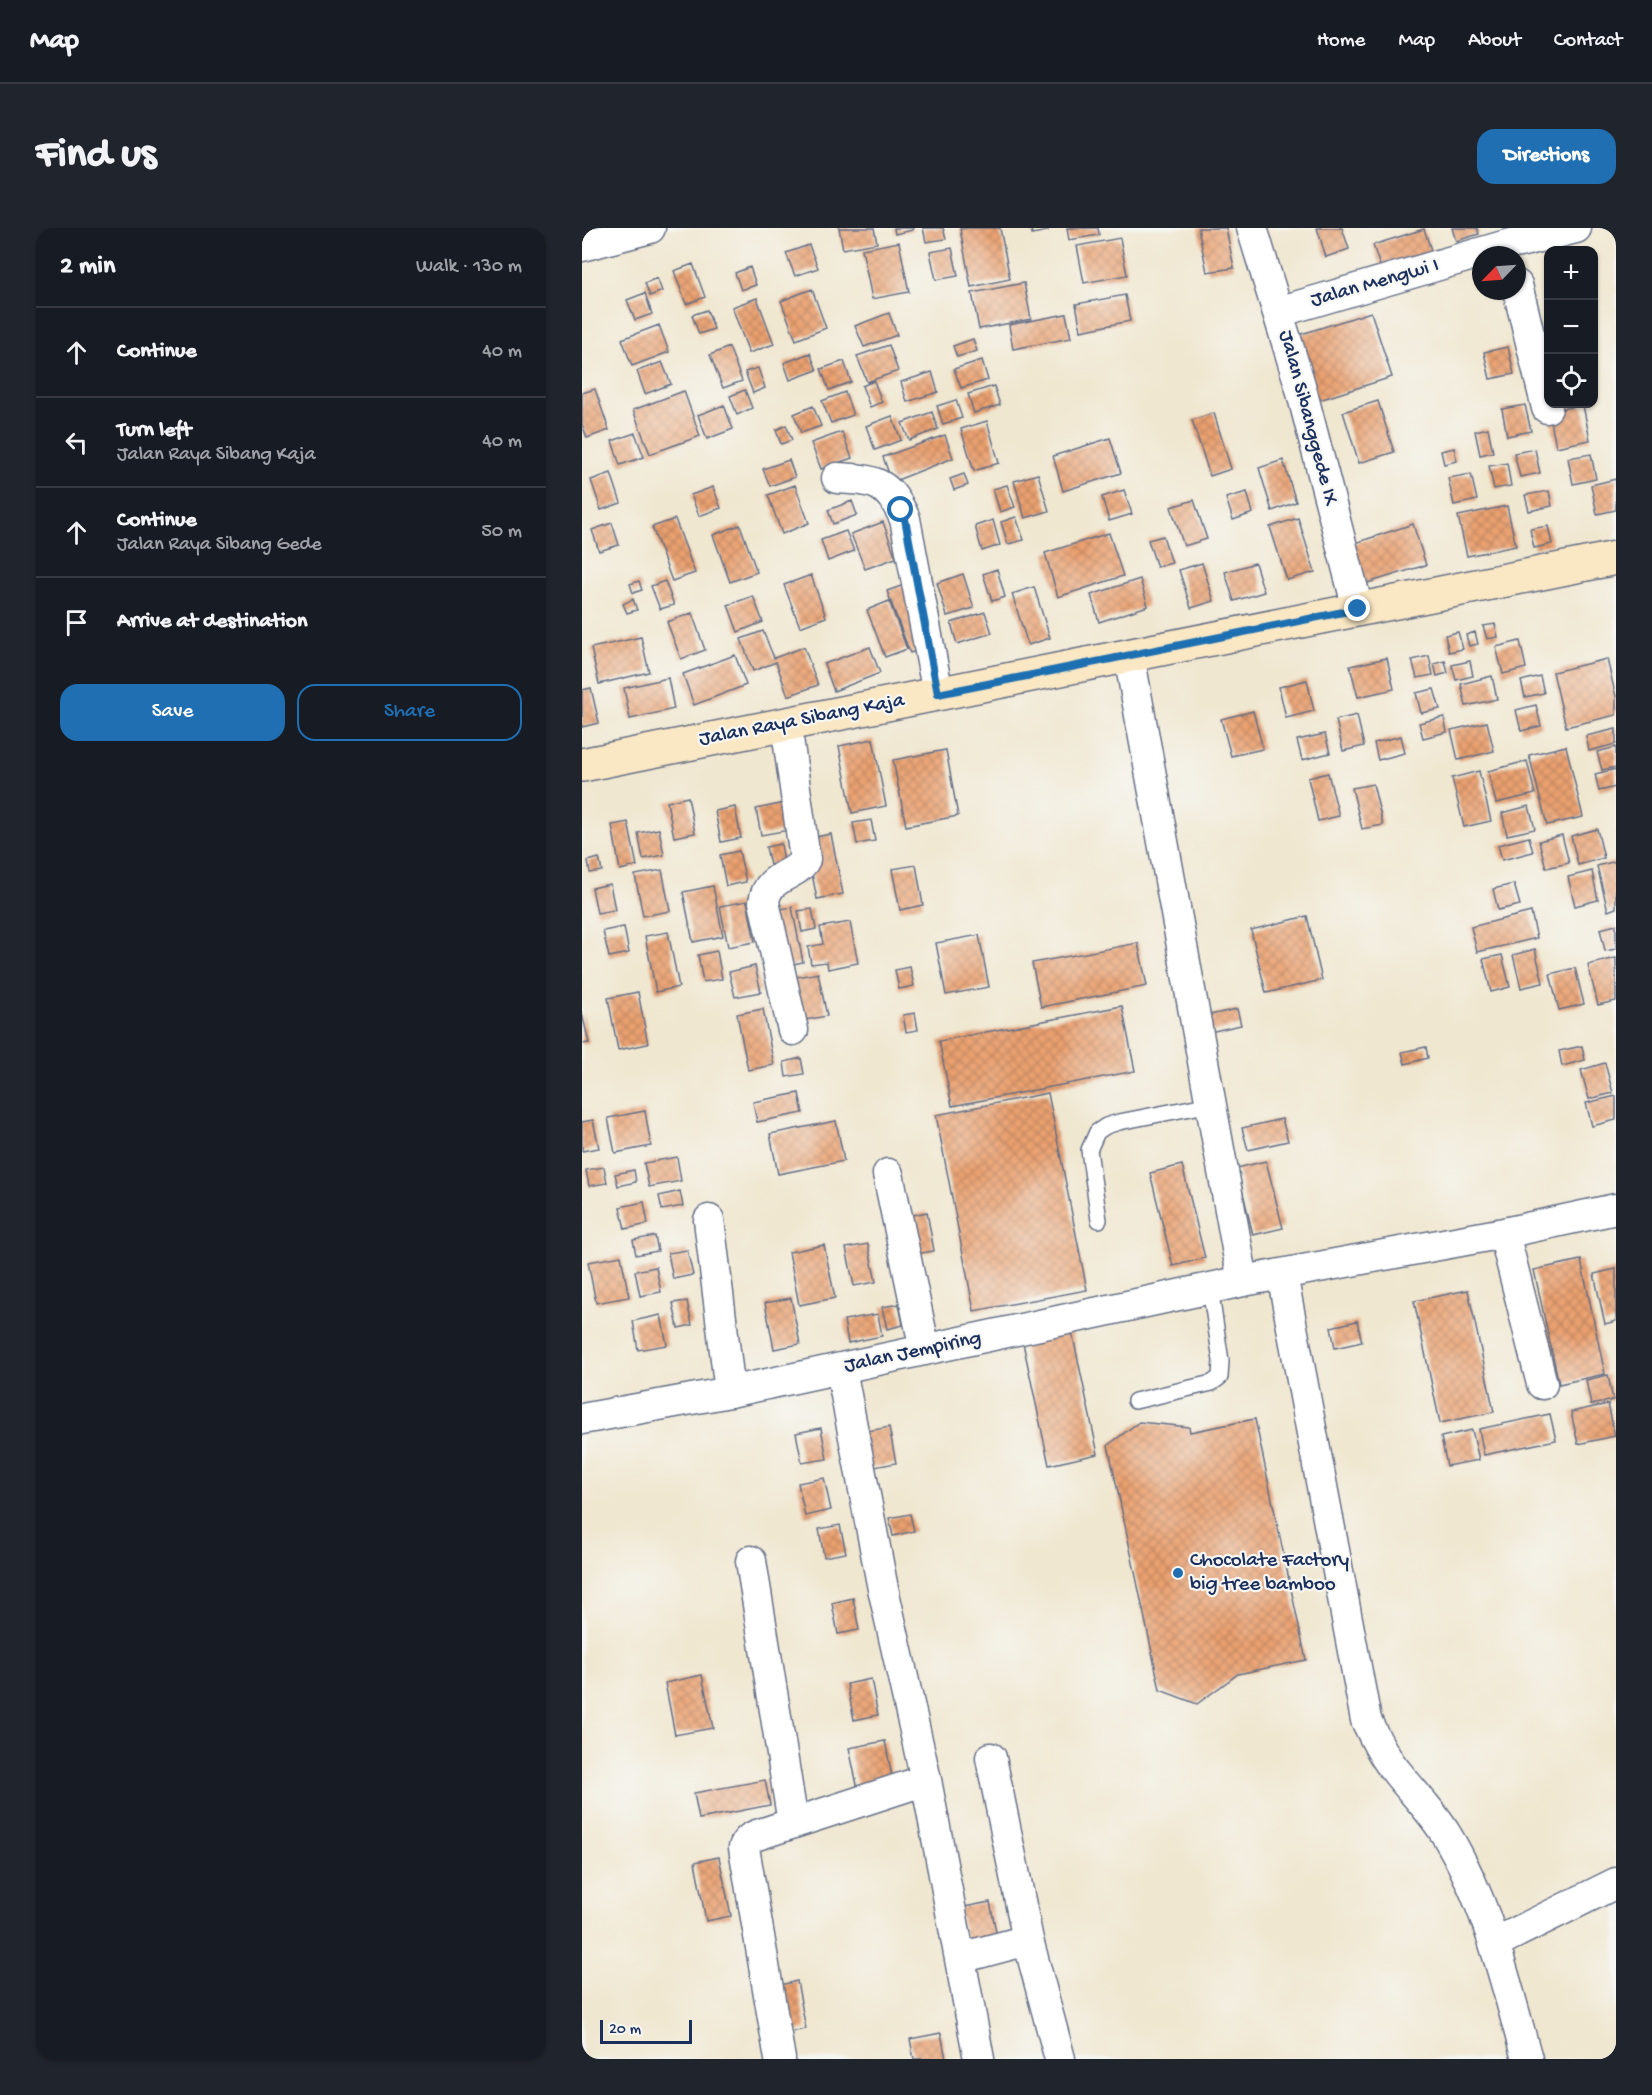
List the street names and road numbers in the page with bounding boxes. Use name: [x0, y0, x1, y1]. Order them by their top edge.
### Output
street label: Jalan Mengwi I: [1308, 254, 1442, 314]
street label: Jalan Sibanggede IX: [1272, 328, 1343, 509]
street label: Jalan Raya Sibang Kaja: [697, 689, 908, 753]
street label: Jalan Jempiring: [842, 1326, 984, 1380]

